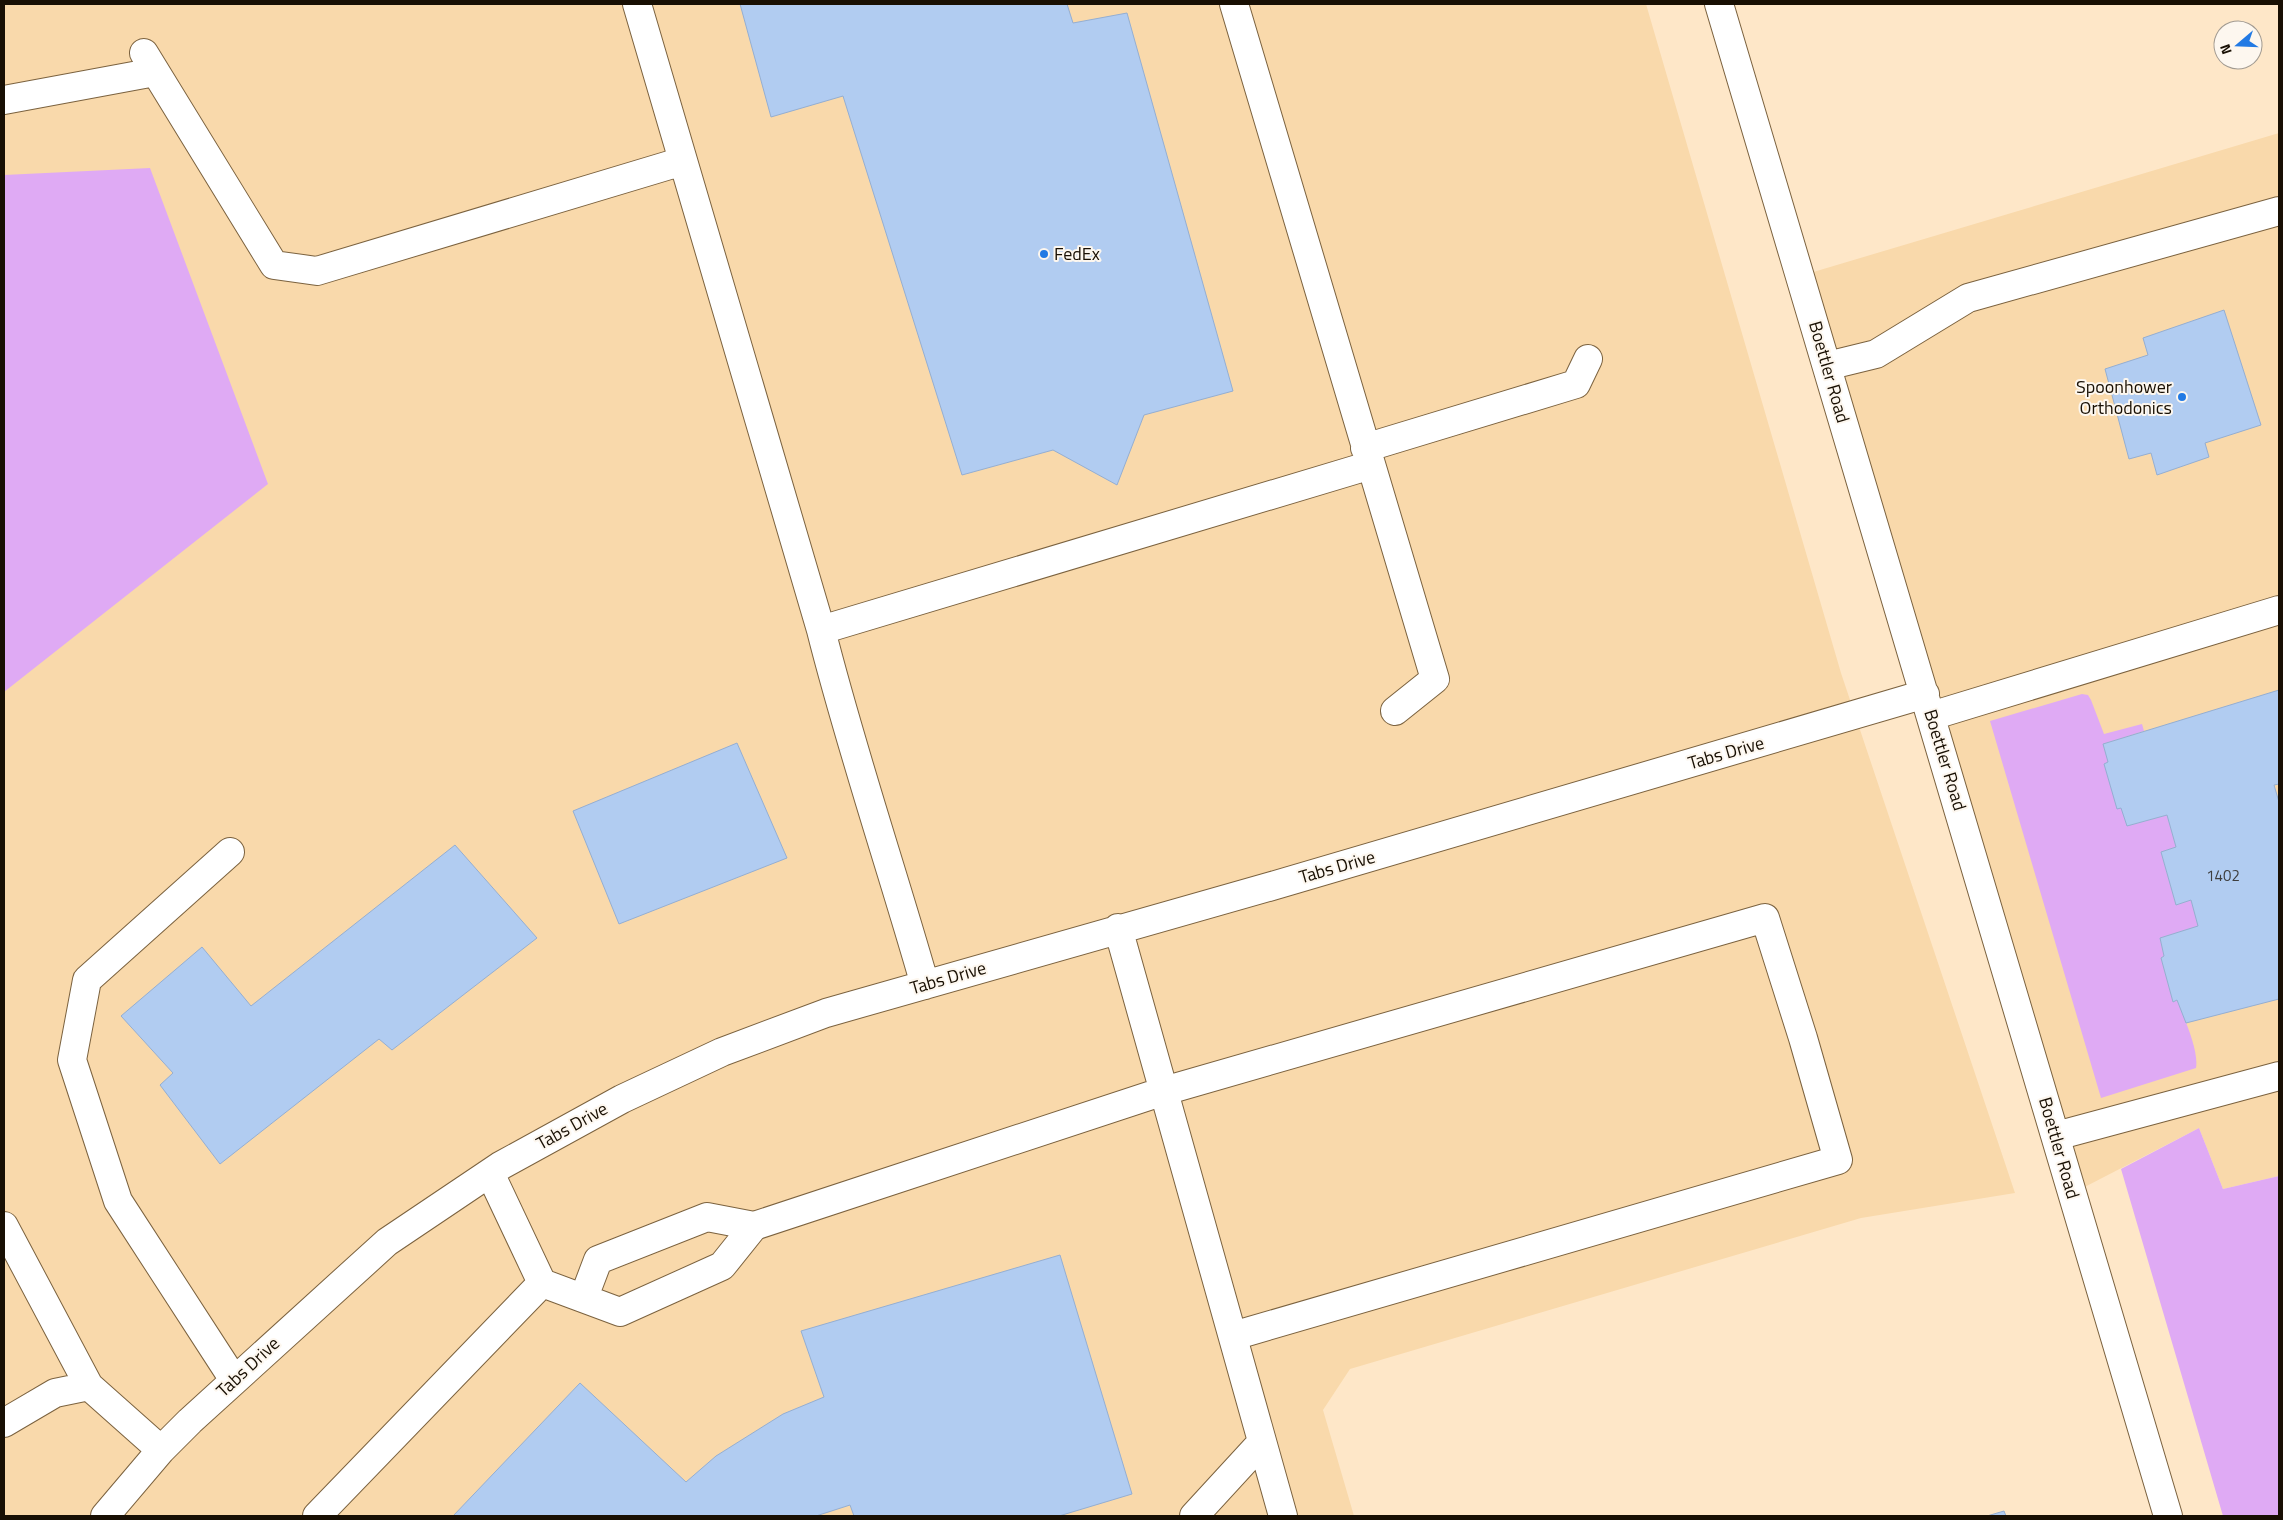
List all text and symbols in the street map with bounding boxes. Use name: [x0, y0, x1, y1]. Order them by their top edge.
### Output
north arrow: [2213, 20, 2263, 70]
text: N: [2214, 41, 2237, 57]
place label: FedEx: [1054, 240, 1100, 267]
marker: FedEx: [1038, 248, 1050, 260]
street label: Boettler Road: [1802, 318, 1857, 426]
place label: Spoonhower Orthodonics: [2076, 373, 2172, 421]
marker: Spoonhower Orthodonics: [2176, 391, 2188, 403]
street label: Boettler Road: [1917, 706, 1974, 814]
street label: Tabs Drive: [1685, 729, 1767, 776]
street label: Tabs Drive: [1296, 843, 1378, 890]
house number: 1402: [2206, 864, 2240, 887]
street label: Tabs Drive: [907, 954, 989, 1001]
street label: Boettler Road: [2032, 1094, 2087, 1202]
street label: Tabs Drive: [531, 1095, 612, 1156]
street label: Tabs Drive: [210, 1330, 285, 1403]

